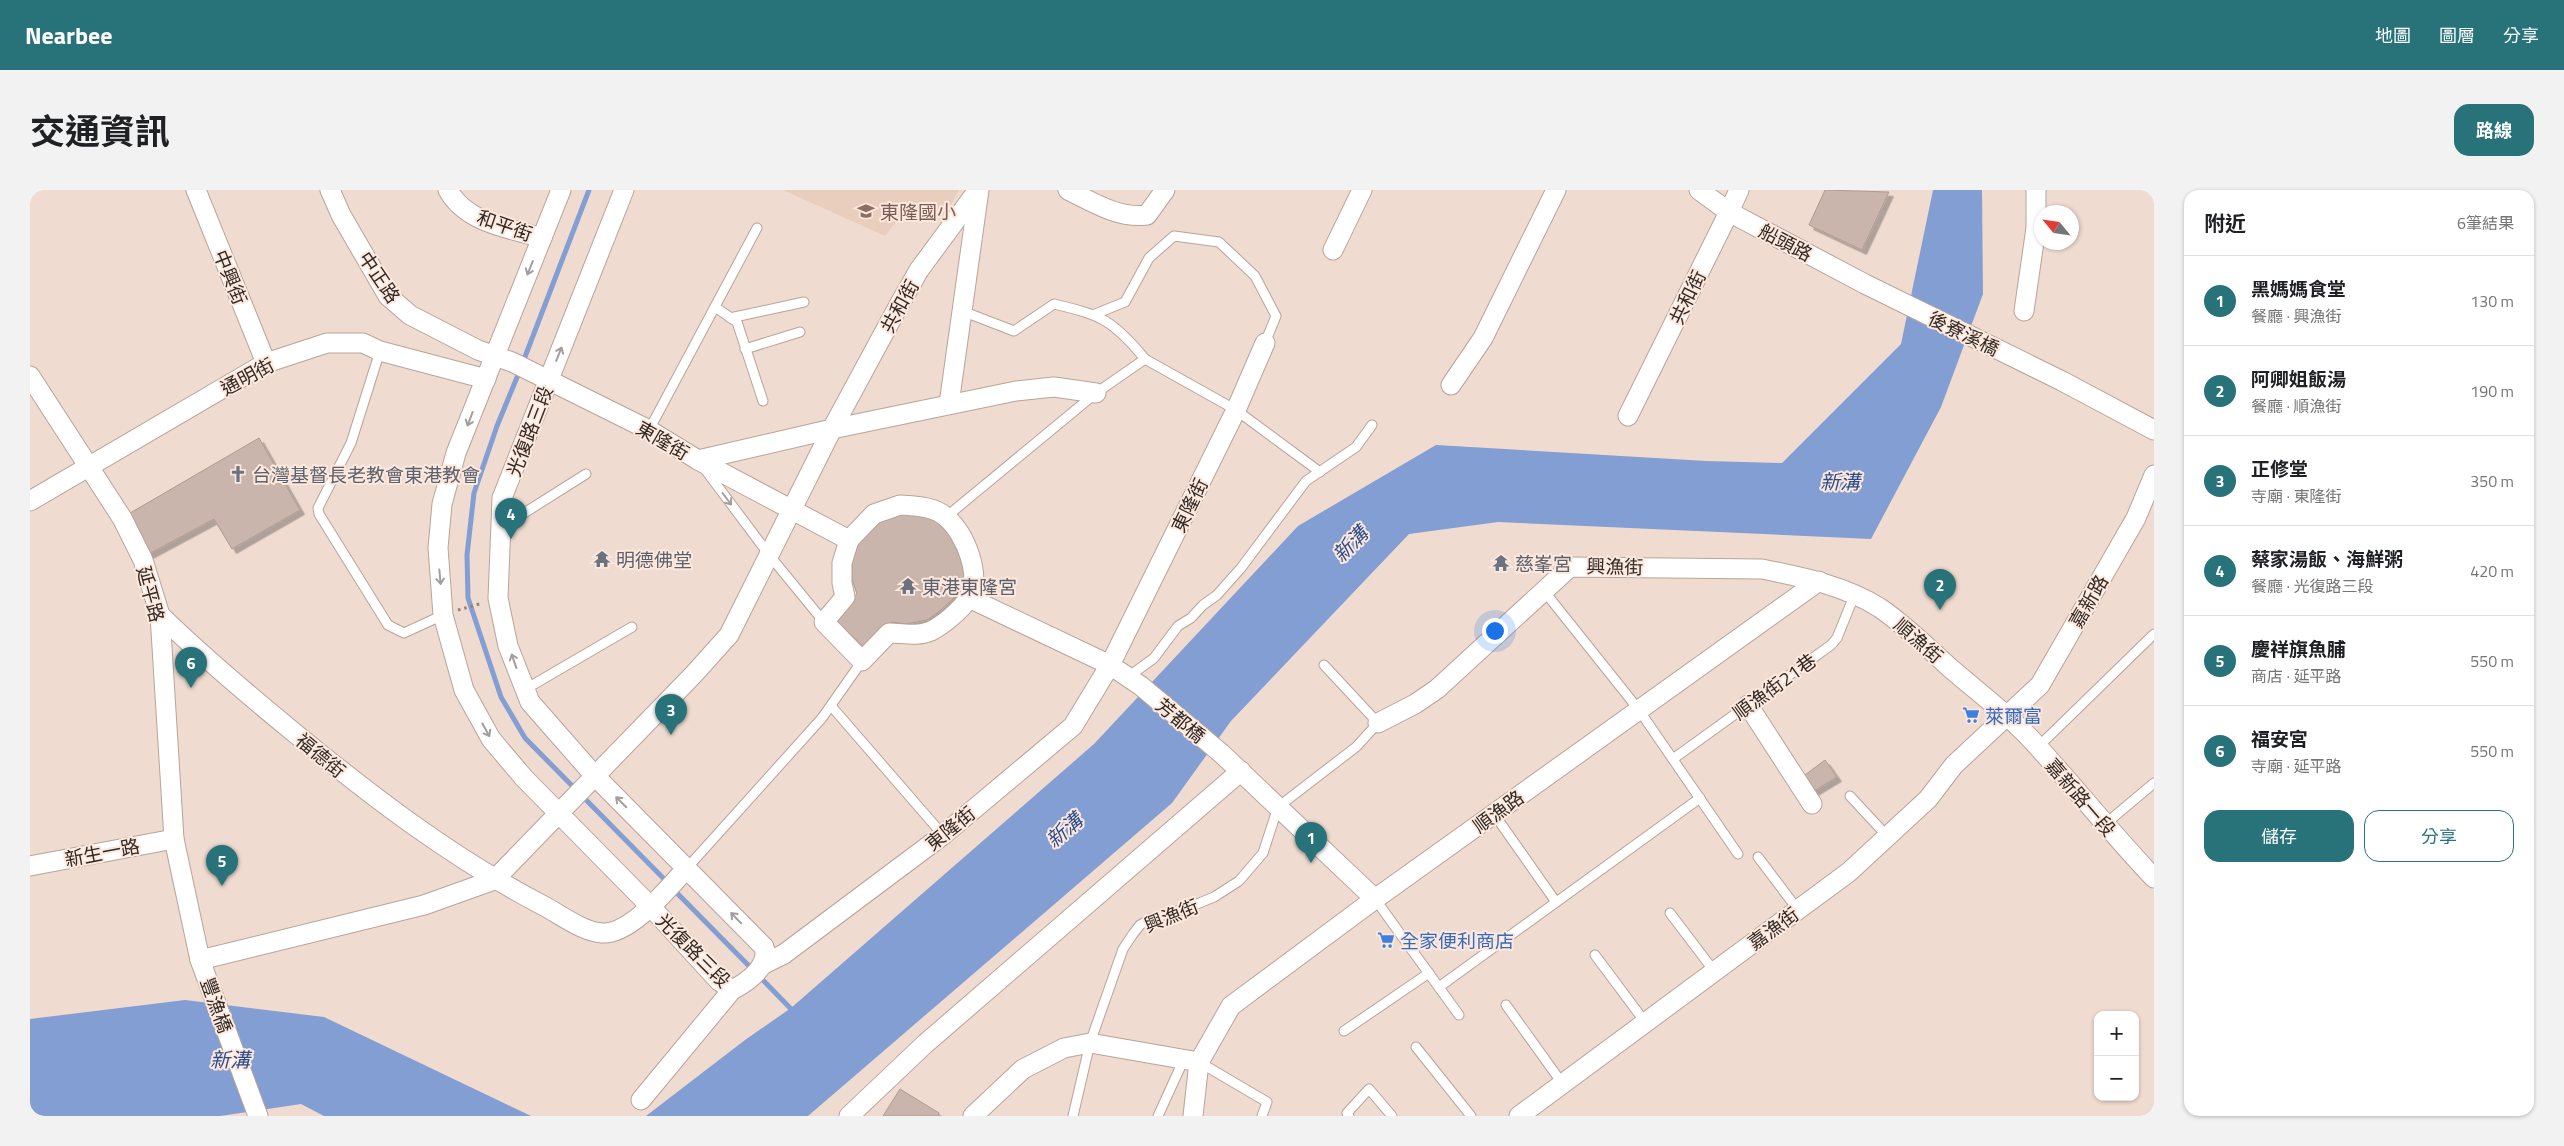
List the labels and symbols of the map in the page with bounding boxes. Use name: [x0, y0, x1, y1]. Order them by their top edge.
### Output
place label: 東隆國小: [880, 197, 956, 226]
school or university icon: 東隆國小: [856, 201, 876, 221]
street label: 和平街: [473, 202, 537, 248]
north arrow: [2034, 205, 2079, 250]
street label: 船頭路: [1754, 216, 1818, 268]
street label: 中興街: [207, 245, 255, 309]
street label: 中正路: [352, 245, 408, 309]
one-way arrow: [525, 260, 534, 275]
street label: 共和街: [1661, 265, 1713, 329]
street label: 共和街: [872, 274, 926, 338]
street label: 後寮溪橋: [1923, 303, 2005, 363]
one-way arrow: [555, 347, 564, 362]
street label: 通明街: [215, 350, 279, 402]
street label: 光復路三段: [498, 381, 560, 481]
one-way arrow: [464, 411, 474, 426]
street label: 東隆街: [631, 413, 695, 467]
place label: 台灣基督長老教會東港教會: [252, 460, 480, 489]
church icon: 台灣基督長老教會東港教會: [228, 464, 248, 484]
water label: 新溝: [1820, 466, 1863, 497]
street label: 東隆街: [1163, 473, 1215, 537]
one-way arrow: [722, 492, 732, 506]
pin: 4: [495, 498, 527, 539]
water label: 新溝: [1325, 517, 1377, 569]
place label: 明德佛堂: [616, 545, 692, 574]
temple icon: 明德佛堂: [592, 549, 612, 569]
place label: 慈峯宮: [1515, 549, 1572, 578]
street label: 興漁街: [1586, 551, 1644, 581]
temple icon: 慈峯宮: [1491, 553, 1511, 573]
street label: 延平路: [130, 563, 172, 625]
one-way arrow: [435, 568, 445, 584]
pin: 2: [1924, 569, 1956, 610]
street label: 嘉新路: [2061, 569, 2115, 633]
place label: 東港東隆宮: [922, 572, 1017, 601]
temple icon: 東港東隆宮: [898, 576, 918, 596]
street label: 順漁街: [1888, 610, 1950, 670]
your location: [1482, 618, 1508, 644]
street label: 順漁街21巷: [1726, 646, 1822, 726]
pin: 6: [175, 647, 207, 688]
one-way arrow: [508, 654, 518, 670]
street label: 芳都橋: [1150, 691, 1212, 749]
pin: 3: [655, 694, 687, 735]
place label: 萊爾富: [1985, 701, 2042, 730]
supermarket icon: 萊爾富: [1961, 705, 1981, 725]
one-way arrow: [481, 723, 491, 738]
street label: 福德街: [290, 726, 352, 784]
street label: 嘉新路一段: [2039, 752, 2123, 842]
street label: 順漁路: [1466, 783, 1530, 839]
one-way arrow: [616, 797, 628, 809]
street label: 東隆街: [919, 799, 981, 857]
water label: 新溝: [1039, 803, 1092, 855]
pin: 1: [1295, 822, 1327, 863]
street label: 新生一路: [62, 831, 142, 873]
pin: 5: [206, 845, 238, 886]
street label: 興漁街: [1139, 891, 1203, 939]
street label: 嘉漁街: [1741, 900, 1805, 956]
street label: 光復路三段: [650, 906, 738, 994]
one-way arrow: [730, 911, 742, 924]
place label: 全家便利商店: [1400, 926, 1514, 955]
supermarket icon: 全家便利商店: [1376, 930, 1396, 950]
street label: 豐漁橋: [194, 973, 240, 1037]
water label: 新溝: [210, 1044, 253, 1075]

